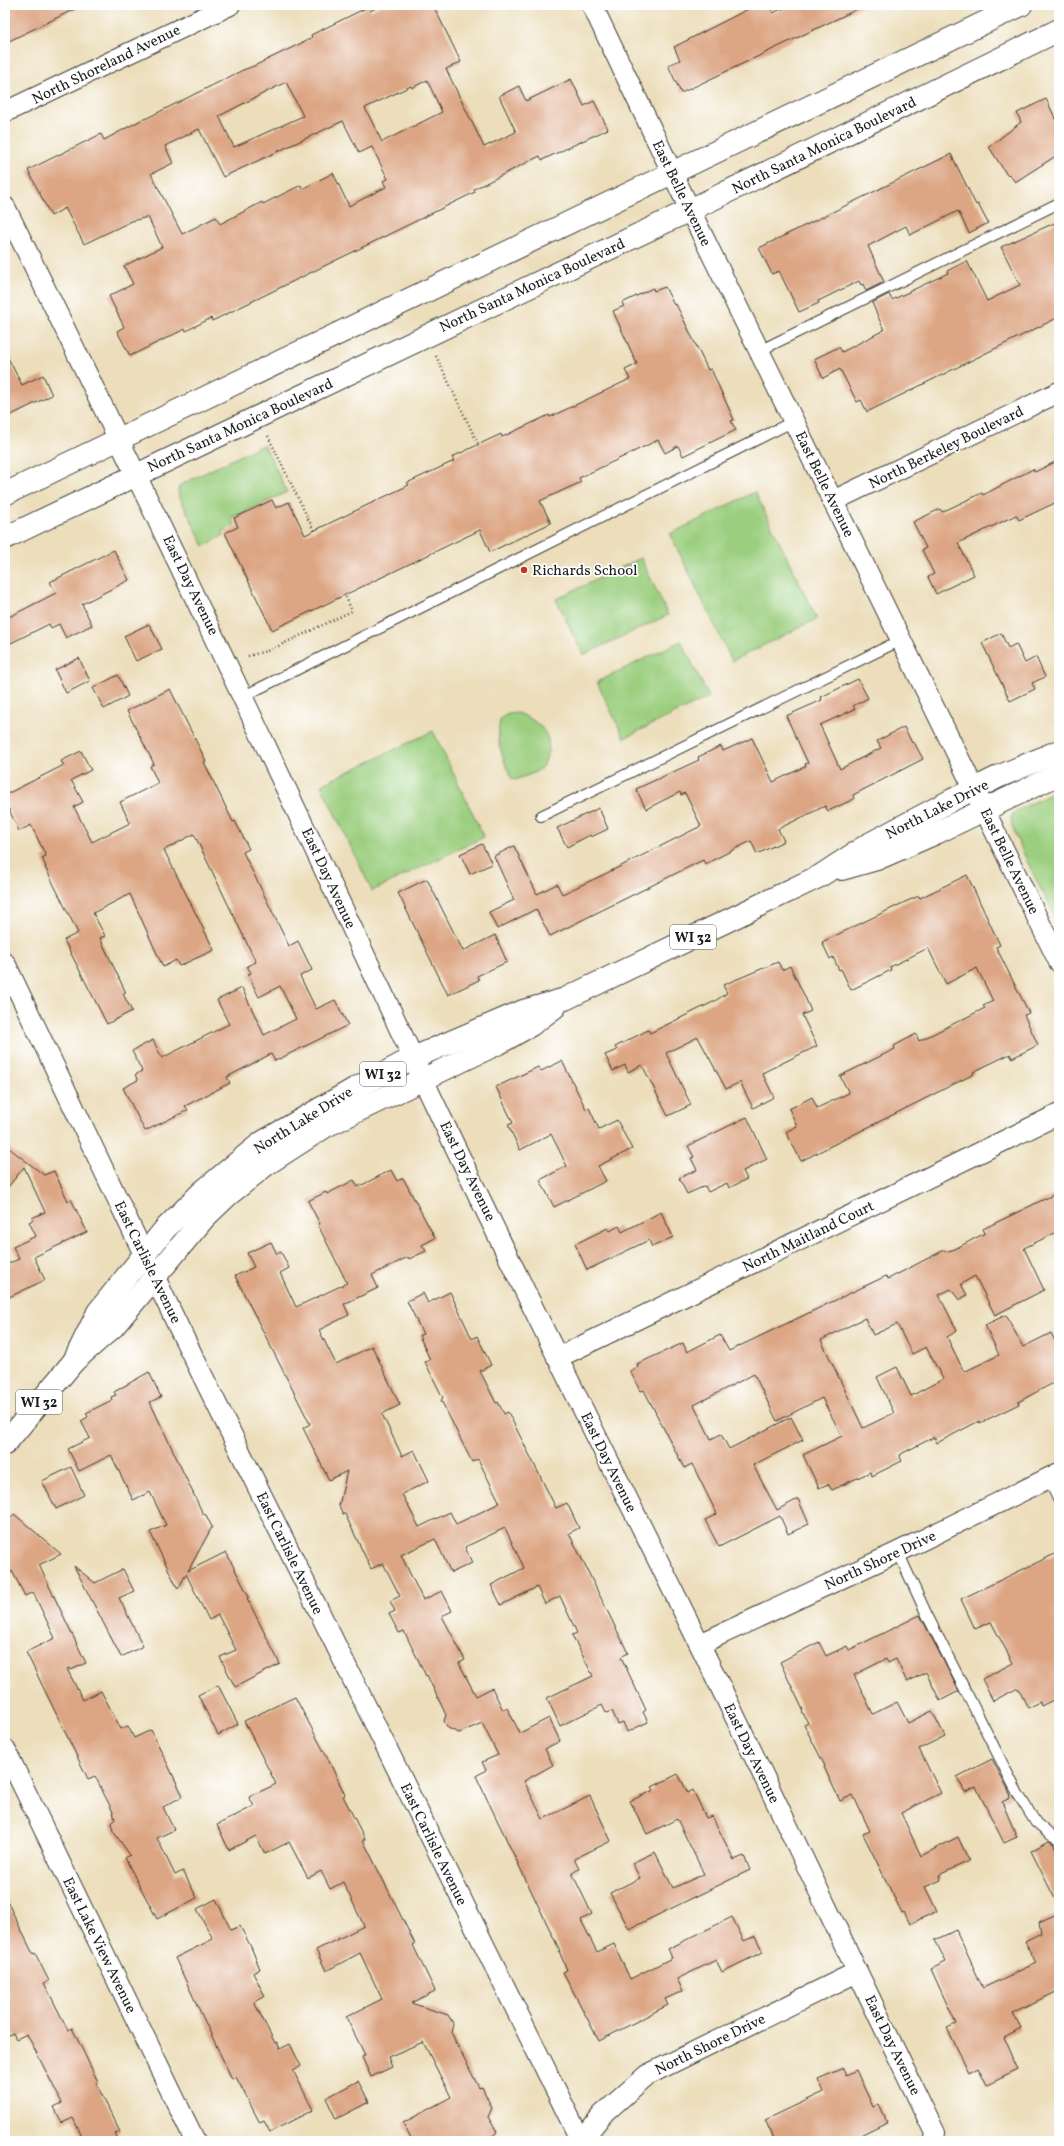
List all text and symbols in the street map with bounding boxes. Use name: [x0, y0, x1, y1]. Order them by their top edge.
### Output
street label: North Shoreland Avenue: [29, 20, 184, 110]
street label: North Santa Monica Boulevard: [729, 92, 920, 200]
street label: East Belle Avenue: [646, 137, 715, 250]
street label: North Santa Monica Boulevard: [436, 234, 629, 339]
street label: North Santa Monica Boulevard: [144, 374, 337, 479]
street label: North Berkeley Boulevard: [866, 402, 1028, 495]
street label: East Belle Avenue: [789, 428, 858, 541]
street label: East Day Avenue: [156, 532, 223, 639]
place label: Richards School: [532, 561, 638, 582]
marker: Richards School: [519, 565, 529, 575]
street label: North Lake Drive: [882, 775, 993, 845]
street label: East Belle Avenue: [974, 805, 1043, 918]
street label: East Day Avenue: [295, 825, 360, 932]
road number: WI 32: [670, 925, 716, 949]
road number: WI 32: [360, 1062, 406, 1086]
street label: North Lake Drive: [250, 1082, 357, 1160]
street label: East Day Avenue: [433, 1118, 500, 1225]
street label: North Maitland Court: [739, 1196, 878, 1278]
street label: East Carlisle Avenue: [108, 1198, 185, 1327]
road number: WI 32: [16, 1390, 62, 1414]
street label: East Day Avenue: [574, 1409, 641, 1516]
street label: East Carlisle Avenue: [250, 1489, 327, 1618]
street label: North Shore Drive: [821, 1526, 940, 1596]
street label: East Day Avenue: [717, 1700, 784, 1807]
street label: East Carlisle Avenue: [394, 1780, 471, 1909]
street label: East Lake View Avenue: [57, 1874, 141, 2017]
street label: East Day Avenue: [858, 1992, 925, 2099]
street label: North Shore Drive: [652, 2009, 770, 2081]

